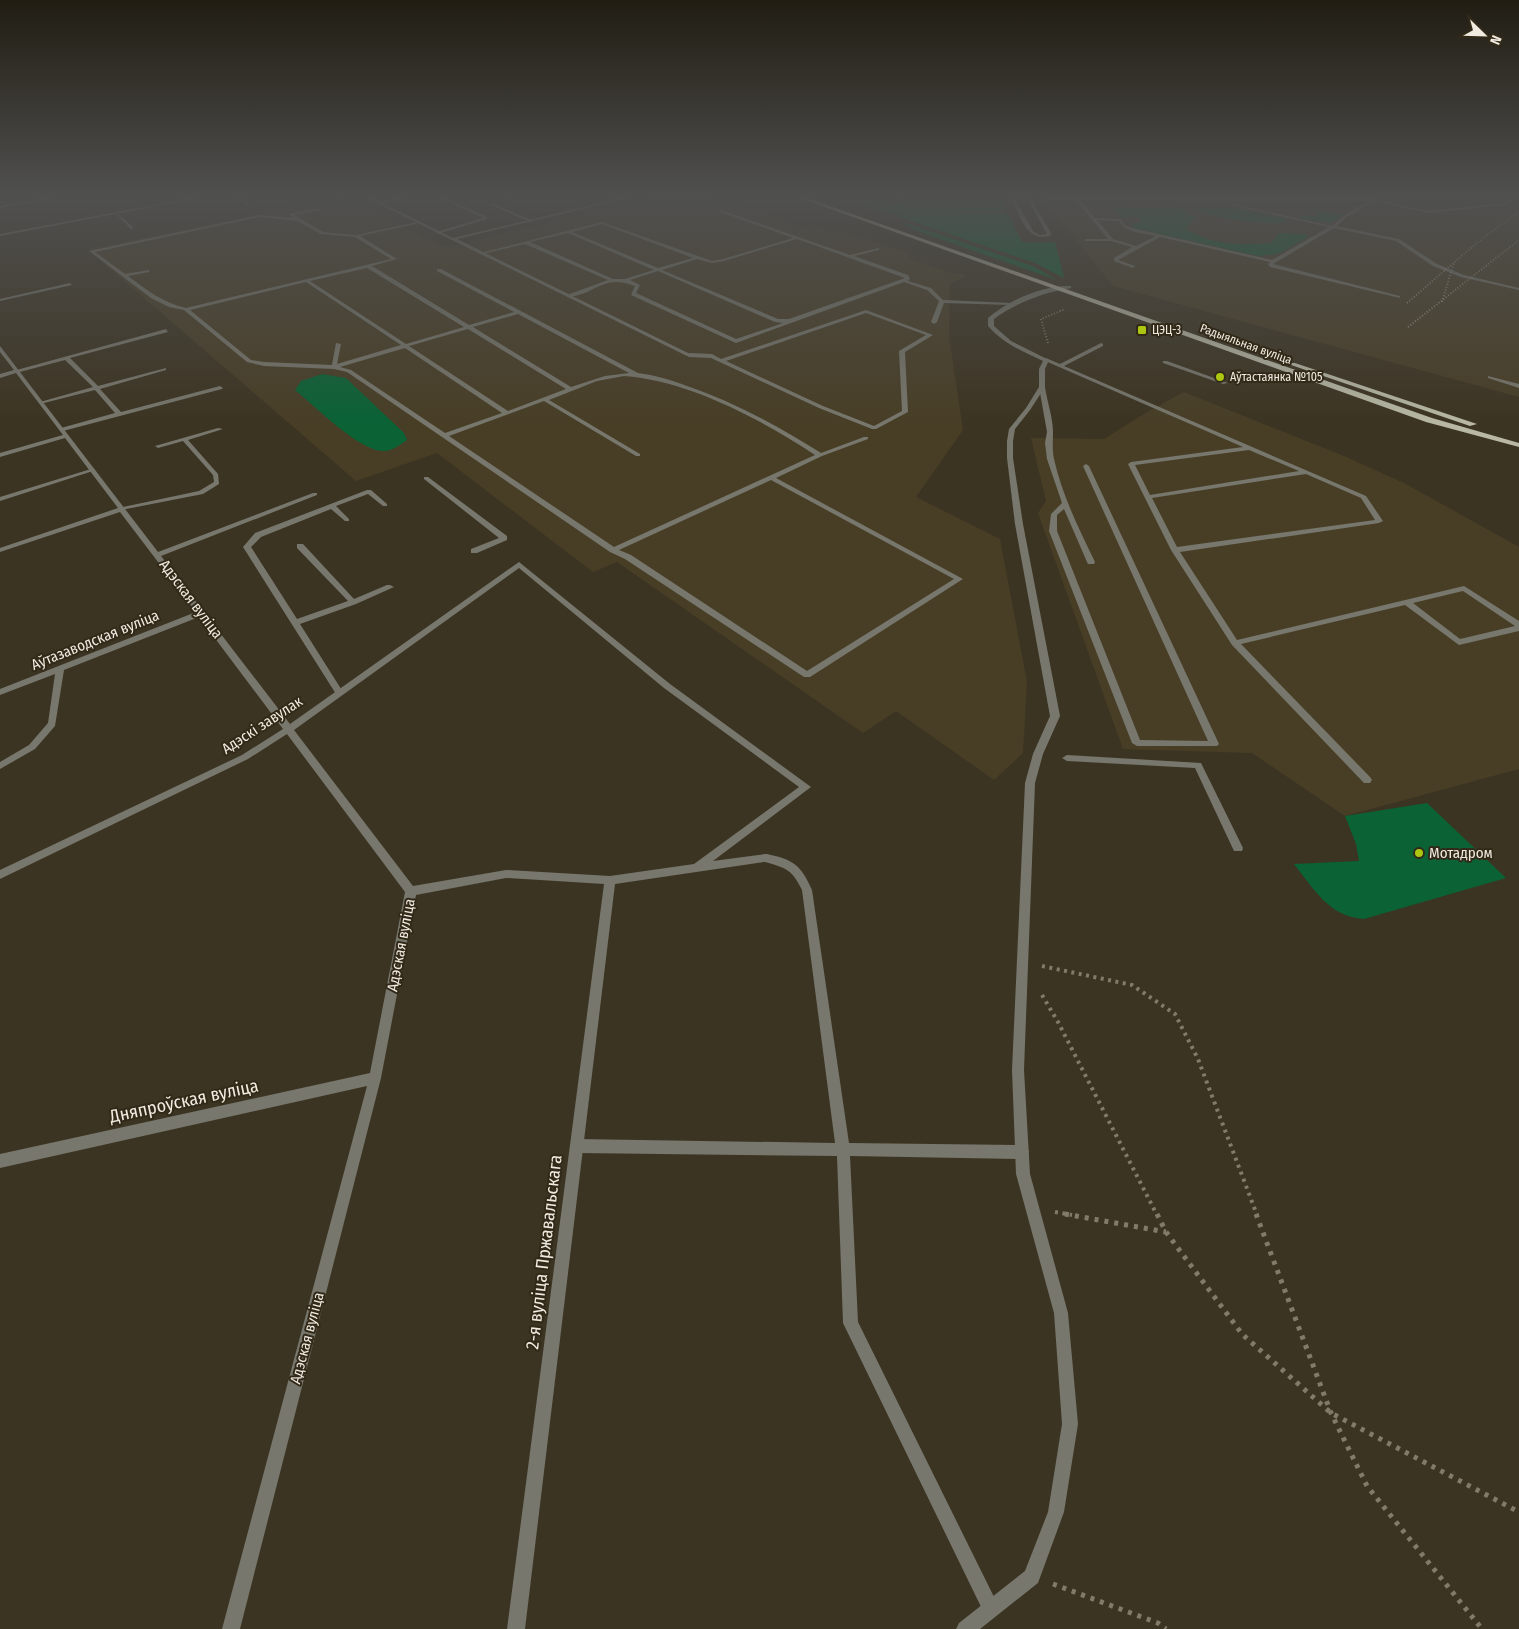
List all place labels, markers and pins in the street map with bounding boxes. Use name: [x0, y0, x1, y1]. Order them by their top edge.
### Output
place label: ЦЭЦ-3: [1152, 323, 1181, 337]
marker: ЦЭЦ-3: [1136, 324, 1148, 336]
place label: Аўтастаянка №105: [1230, 370, 1323, 384]
marker: Аўтастаянка №105: [1214, 371, 1226, 383]
place label: Мотадром: [1429, 844, 1493, 862]
marker: Мотадром: [1413, 847, 1425, 859]

